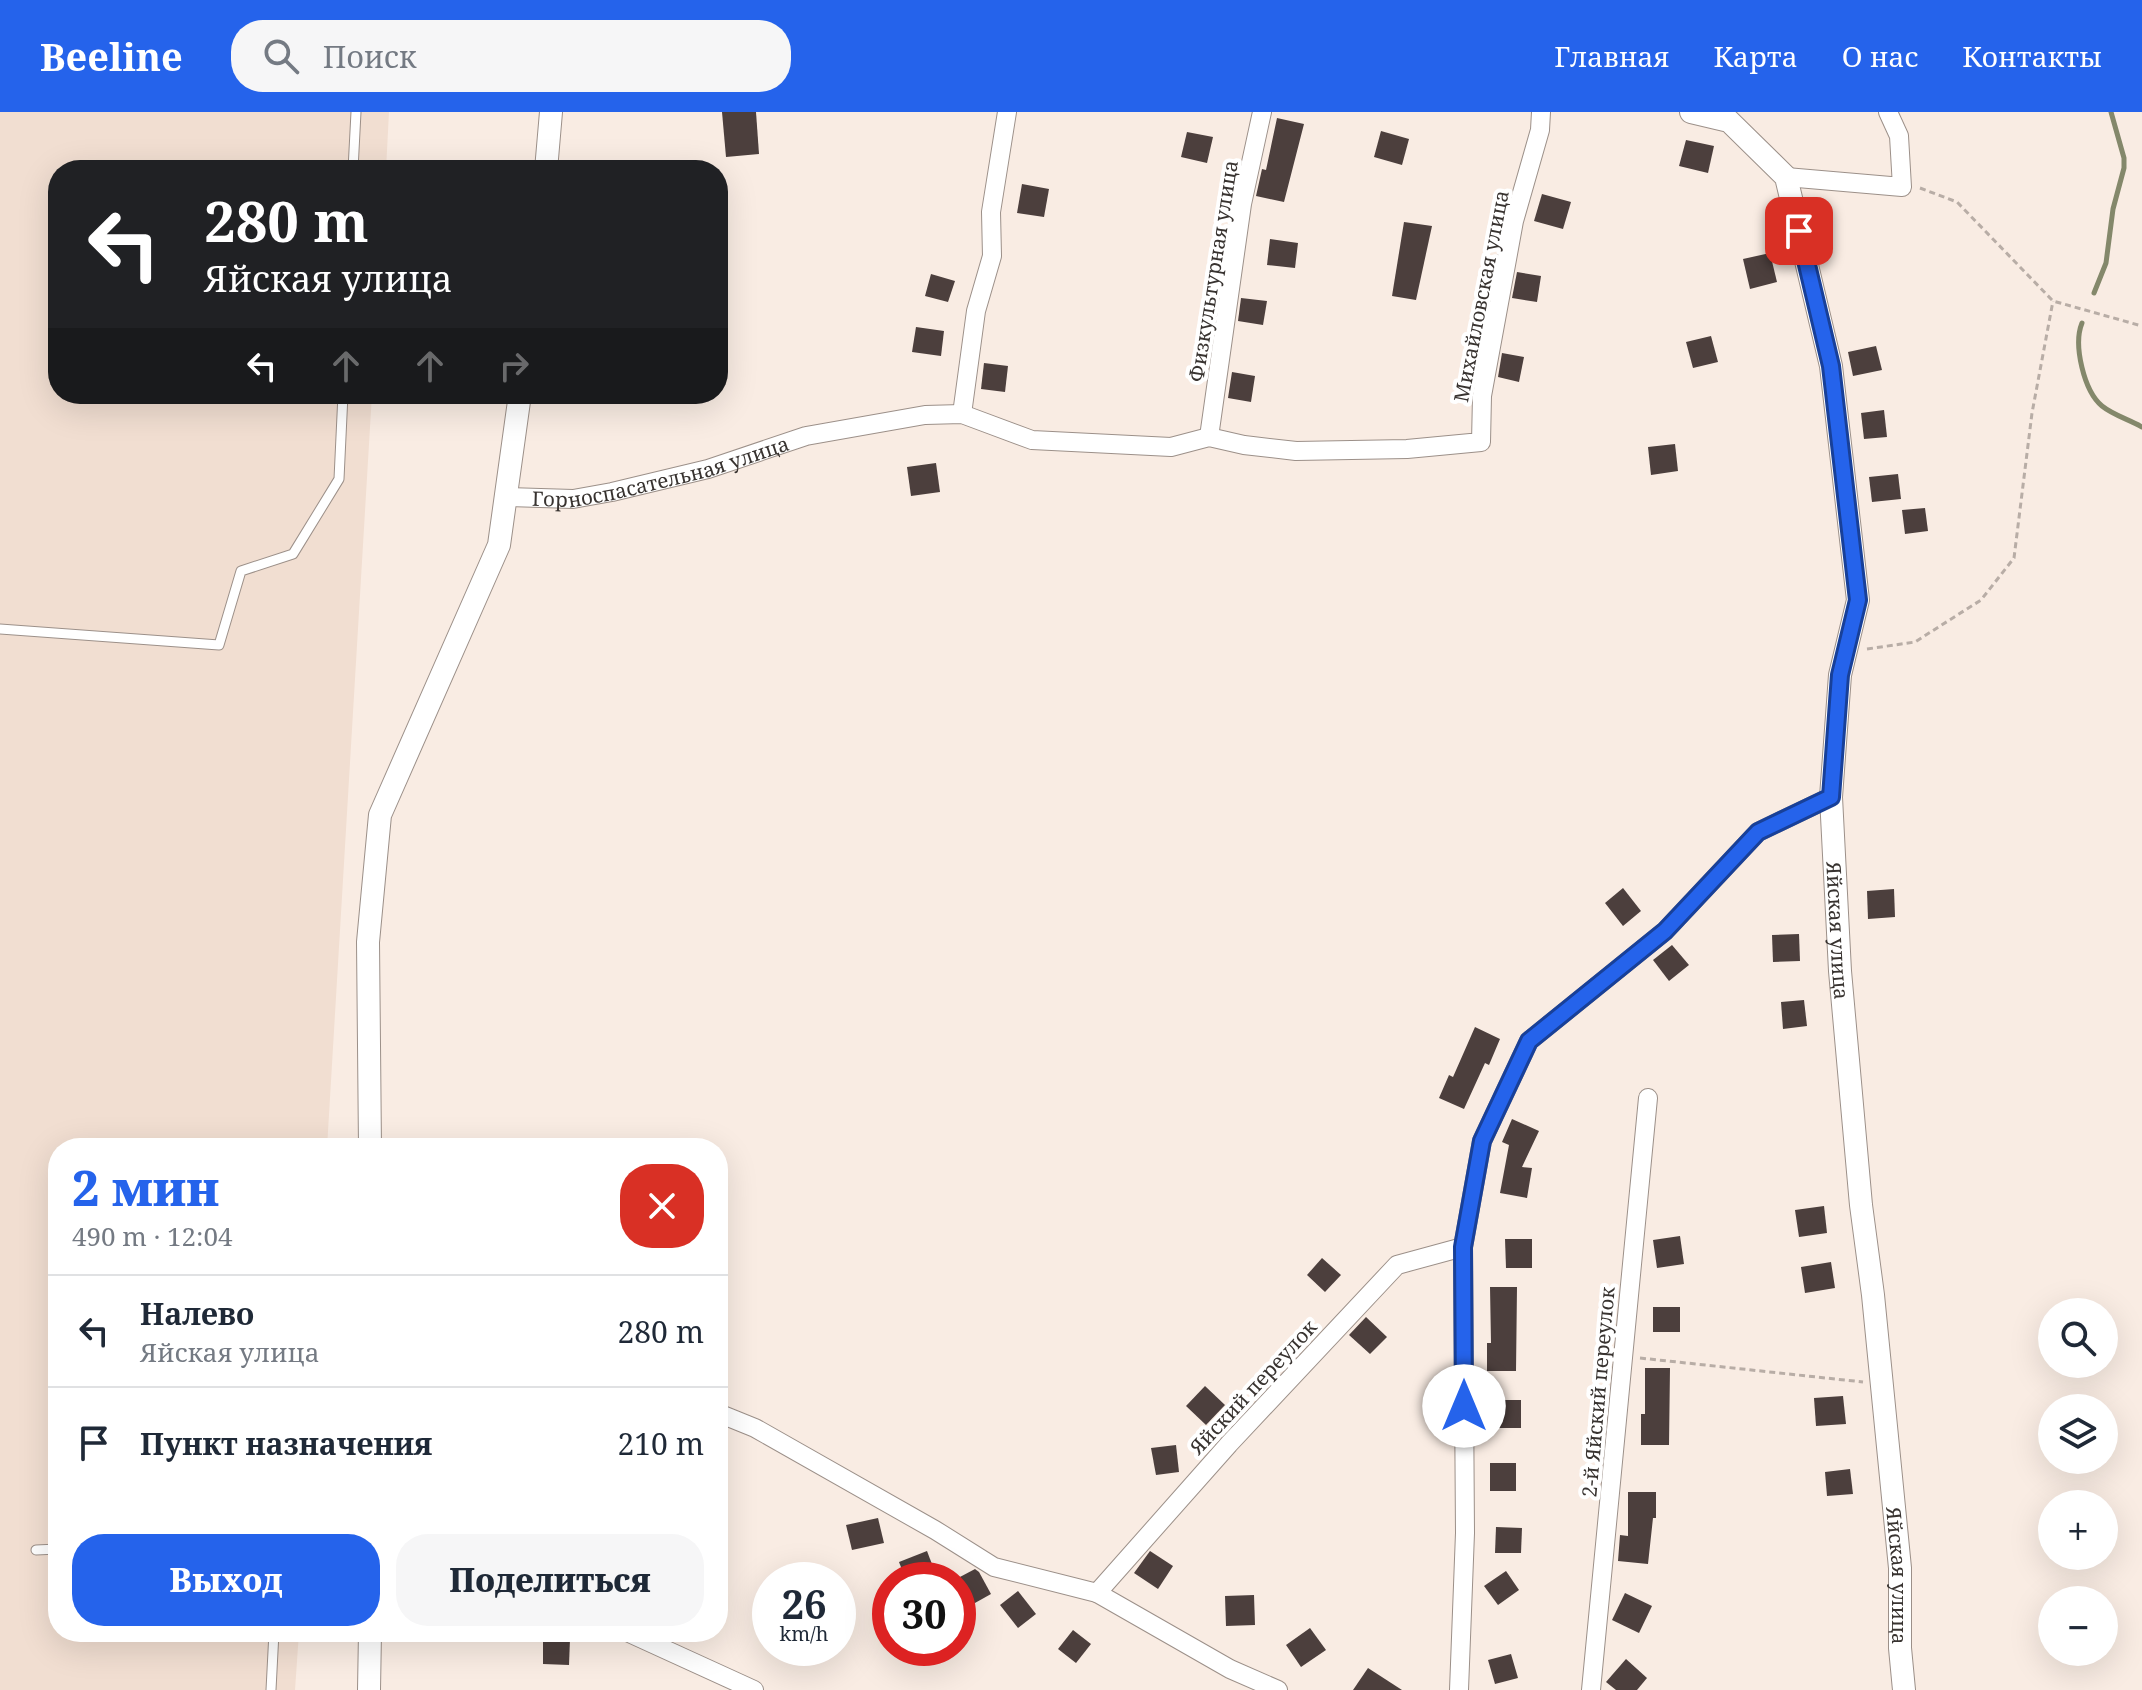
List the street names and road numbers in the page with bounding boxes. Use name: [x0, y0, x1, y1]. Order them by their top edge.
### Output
street label: Физкультурная улица: [1182, 158, 1244, 384]
street label: Михайловская улица: [1447, 188, 1515, 404]
street label: Горноспасательная улица: [532, 429, 792, 513]
street label: Яйская улица: [1821, 860, 1856, 1001]
street label: 2-й Яйский переулок: [1575, 1286, 1621, 1498]
street label: Яйский переулок: [1183, 1314, 1323, 1461]
street label: Яйская улица: [1880, 1504, 1914, 1645]

